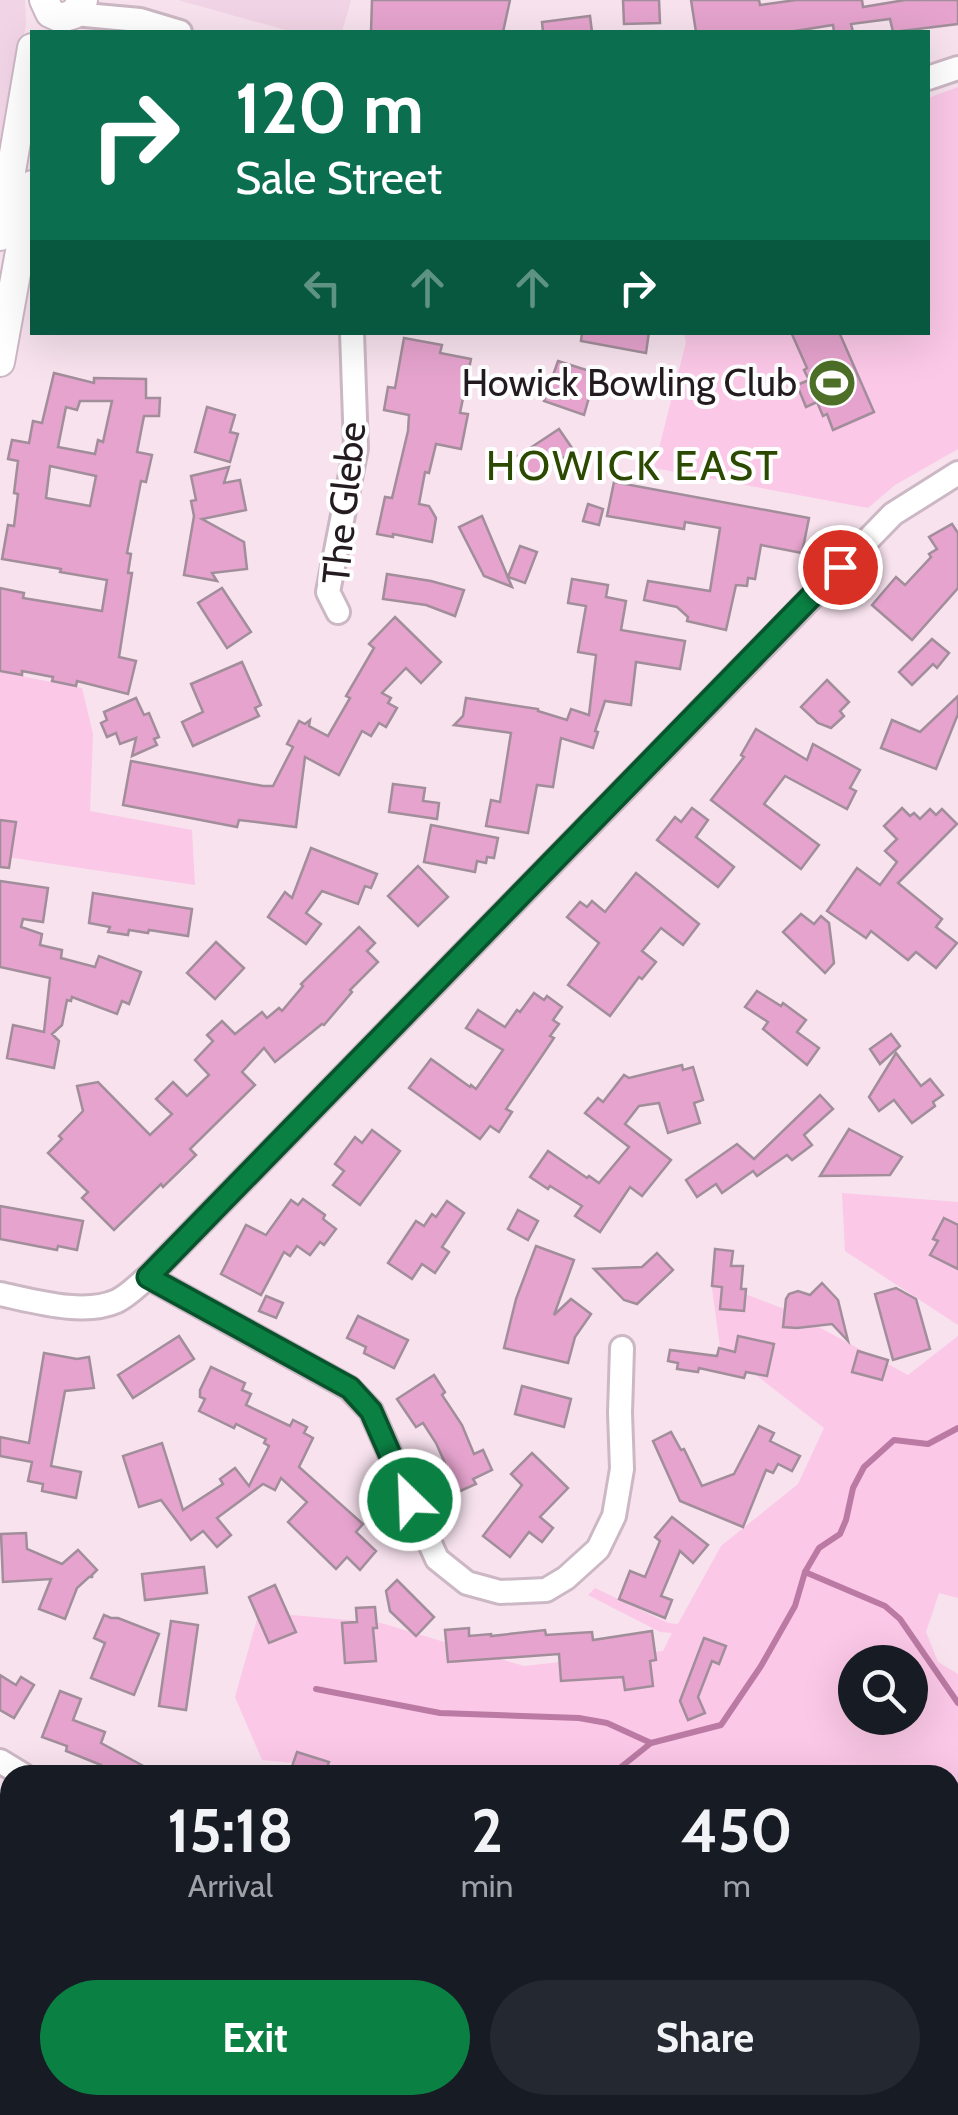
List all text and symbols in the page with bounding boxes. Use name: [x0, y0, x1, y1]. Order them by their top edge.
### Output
text: 120 m: [235, 65, 424, 151]
icon: right: [70, 70, 200, 200]
text: Sale Street: [235, 151, 442, 205]
icon: left: [295, 260, 350, 315]
icon: ahead: [400, 260, 455, 315]
icon: ahead: [505, 260, 560, 315]
icon: right: [610, 260, 665, 315]
sports icon: Howick Bowling Club: [806, 357, 858, 409]
place label: Howick Bowling Club: [461, 359, 797, 406]
street label: The Glebe: [312, 420, 375, 586]
district label: HOWICK EAST: [486, 439, 780, 491]
pin: [798, 525, 883, 610]
icon: arrive: [813, 540, 868, 595]
position arrow: [358, 1448, 462, 1552]
map controls: [838, 1645, 928, 1735]
button: search: [838, 1645, 928, 1735]
text: 15:18: [167, 1794, 293, 1867]
text: 2: [471, 1794, 503, 1867]
text: 450: [681, 1794, 793, 1867]
text: Arrival: [188, 1866, 273, 1905]
text: min: [461, 1866, 513, 1905]
text: m: [723, 1866, 751, 1905]
button: Exit: [40, 1980, 470, 2095]
button: Share: [490, 1980, 920, 2095]

